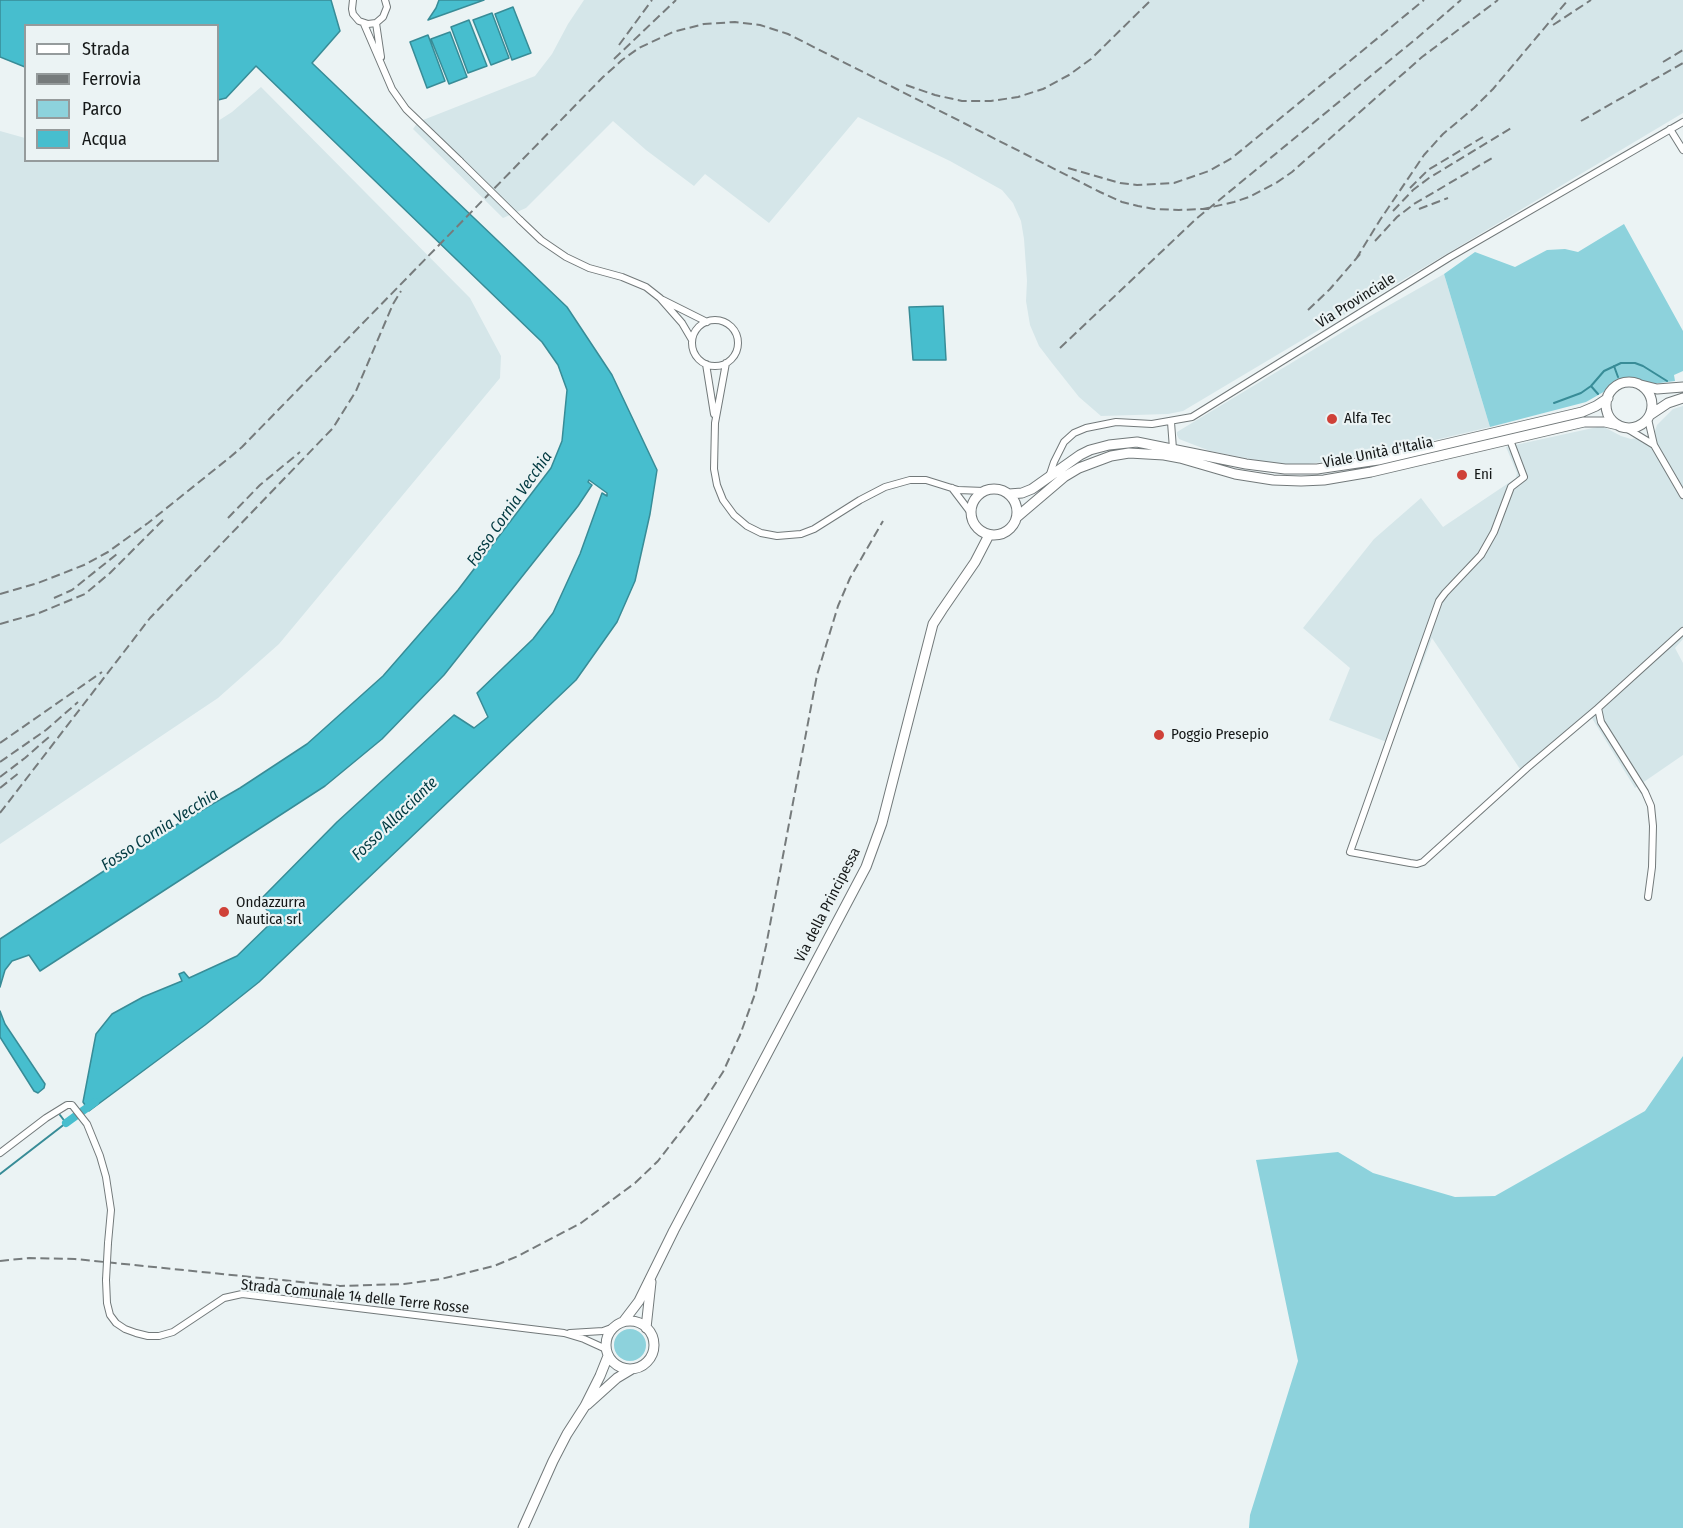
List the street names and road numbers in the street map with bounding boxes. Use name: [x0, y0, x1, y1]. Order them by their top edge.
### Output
street label: Via Provinciale: [1313, 270, 1399, 332]
street label: Viale Unità d'Italia: [1321, 434, 1435, 472]
street label: Via della Principessa: [791, 845, 865, 965]
street label: Strada Comunale 14 delle Terre Rosse: [240, 1276, 470, 1318]

